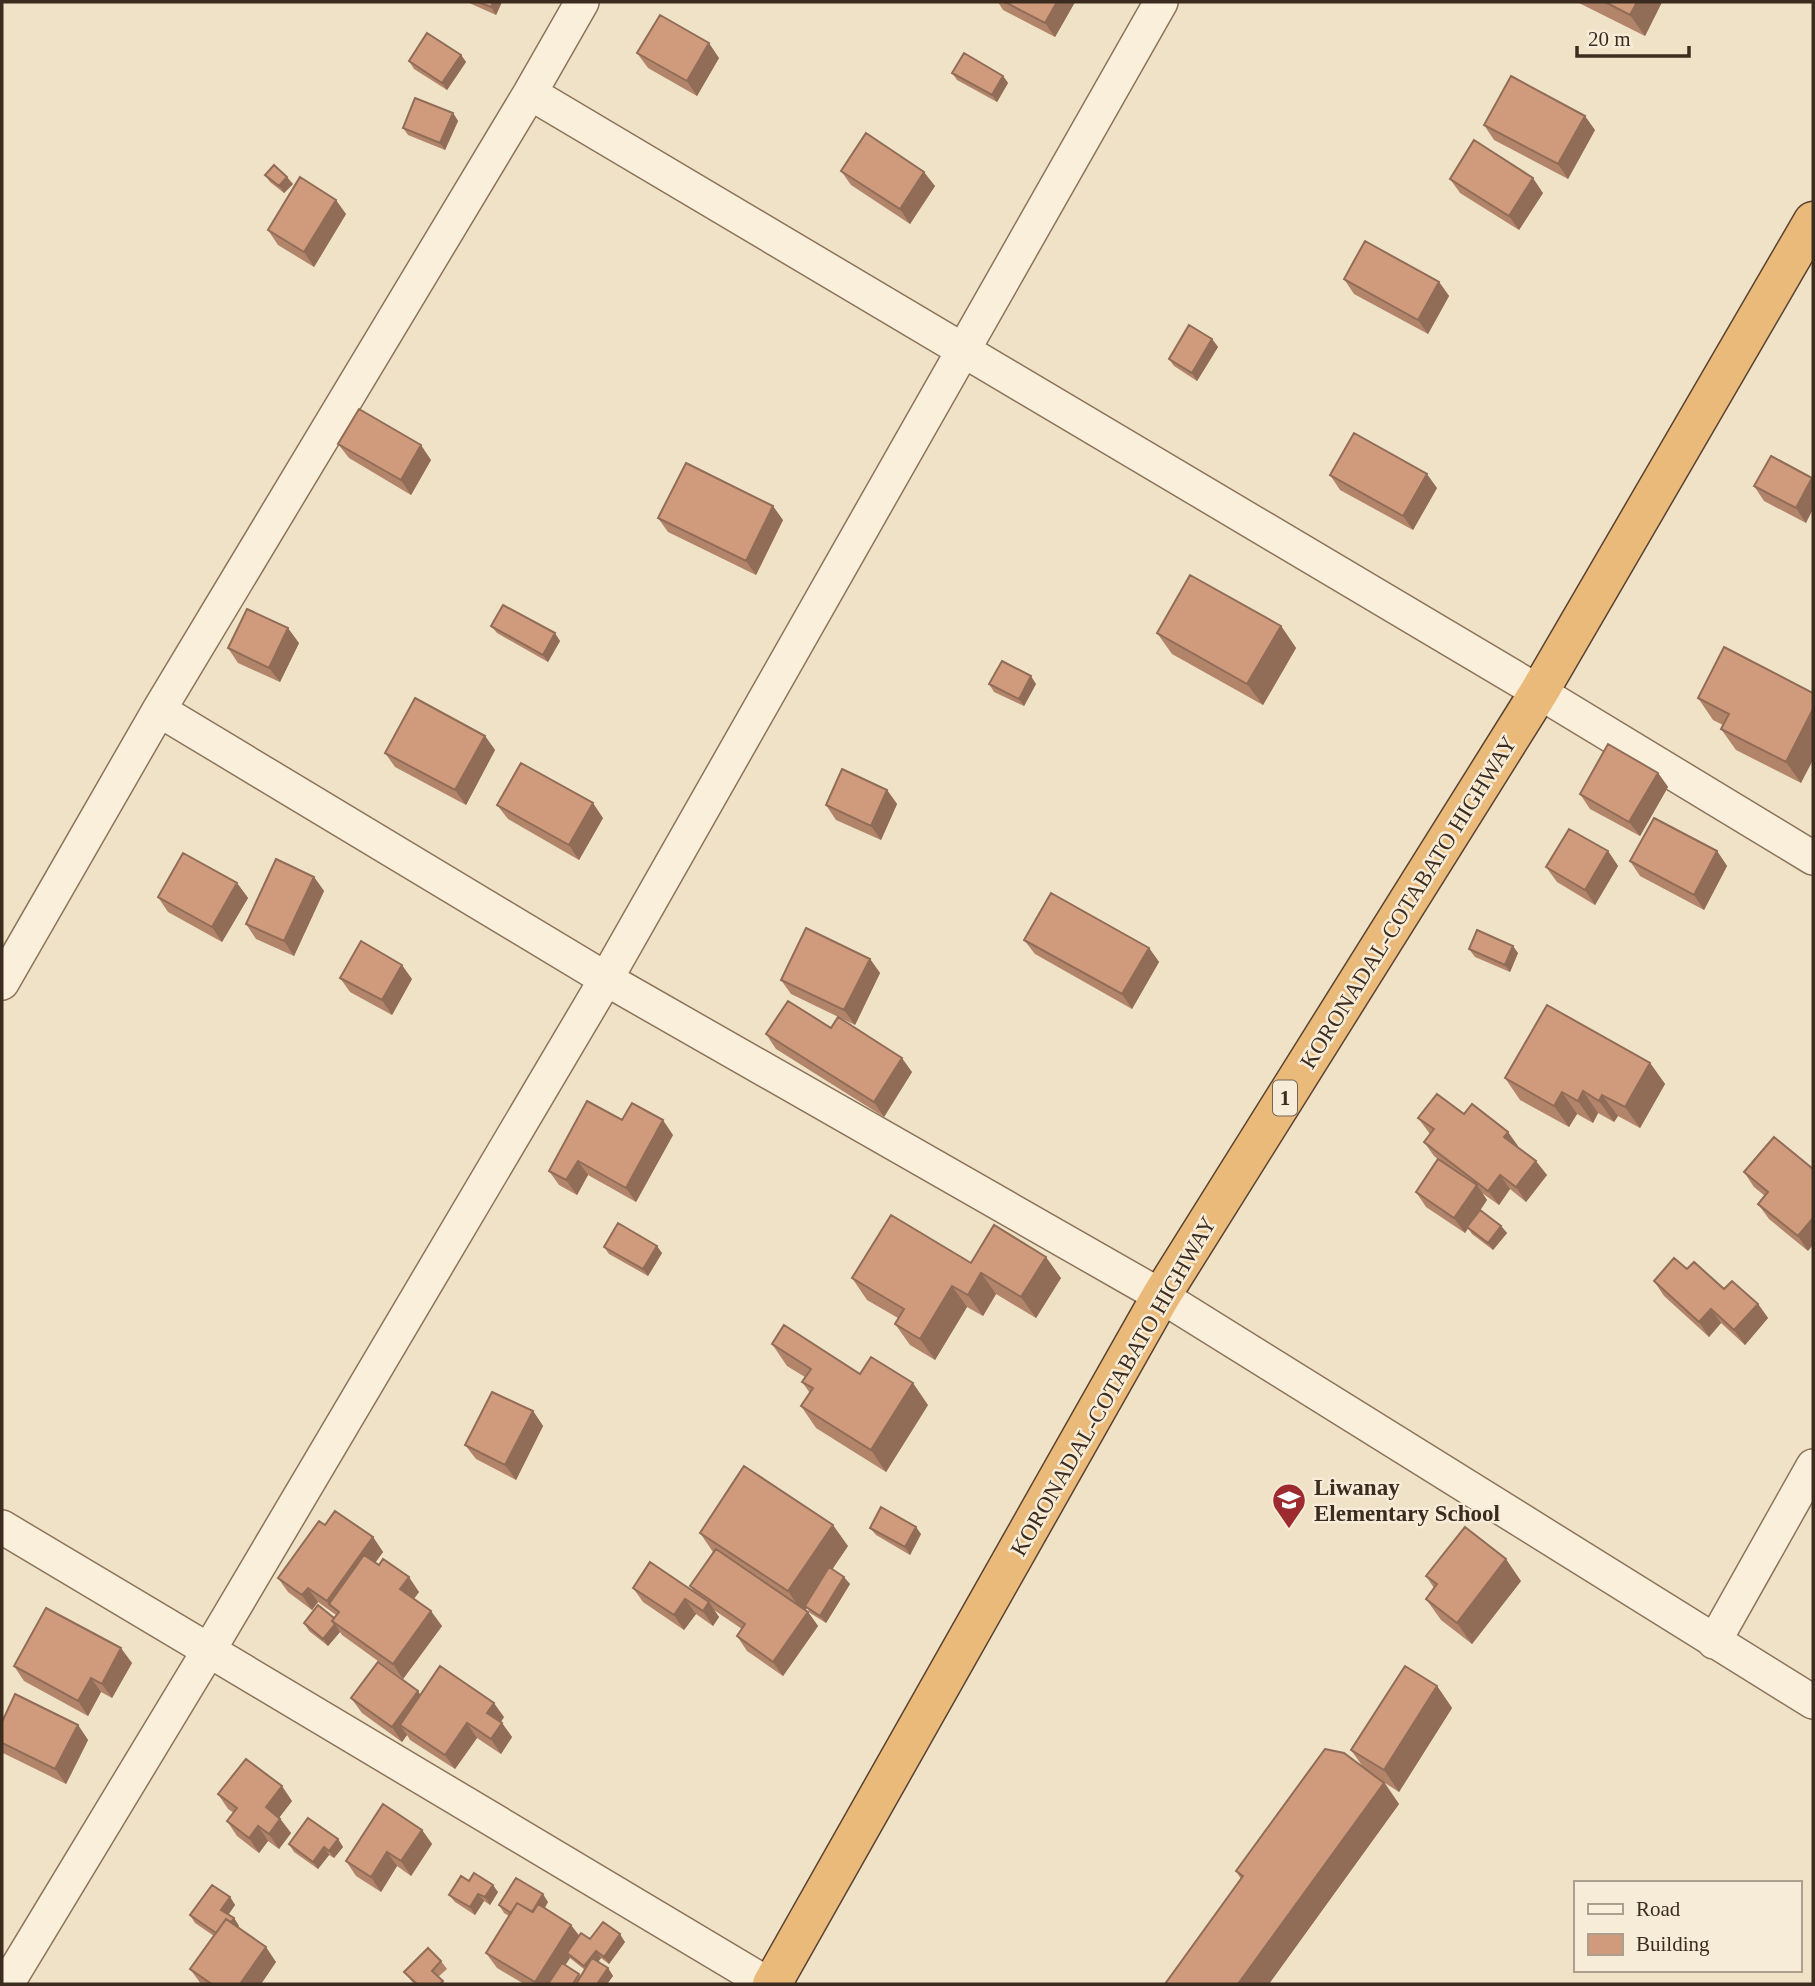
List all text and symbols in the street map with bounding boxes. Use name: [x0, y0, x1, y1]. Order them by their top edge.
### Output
scale bar: [1577, 14, 1689, 58]
text: 20 m: [1588, 27, 1631, 51]
street label: KORONADAL-COTABATO HIGHWAY: [1295, 731, 1522, 1073]
road number: 1: [1273, 1080, 1297, 1116]
street label: KORONADAL-COTABATO HIGHWAY: [1006, 1212, 1221, 1560]
place label: Liwanay Elementary School: [1314, 1475, 1500, 1526]
school or university icon: Liwanay Elementary School: [1270, 1481, 1308, 1530]
legend: [1574, 1881, 1801, 1972]
text: Road: [1636, 1897, 1681, 1921]
text: Building: [1636, 1932, 1710, 1956]

